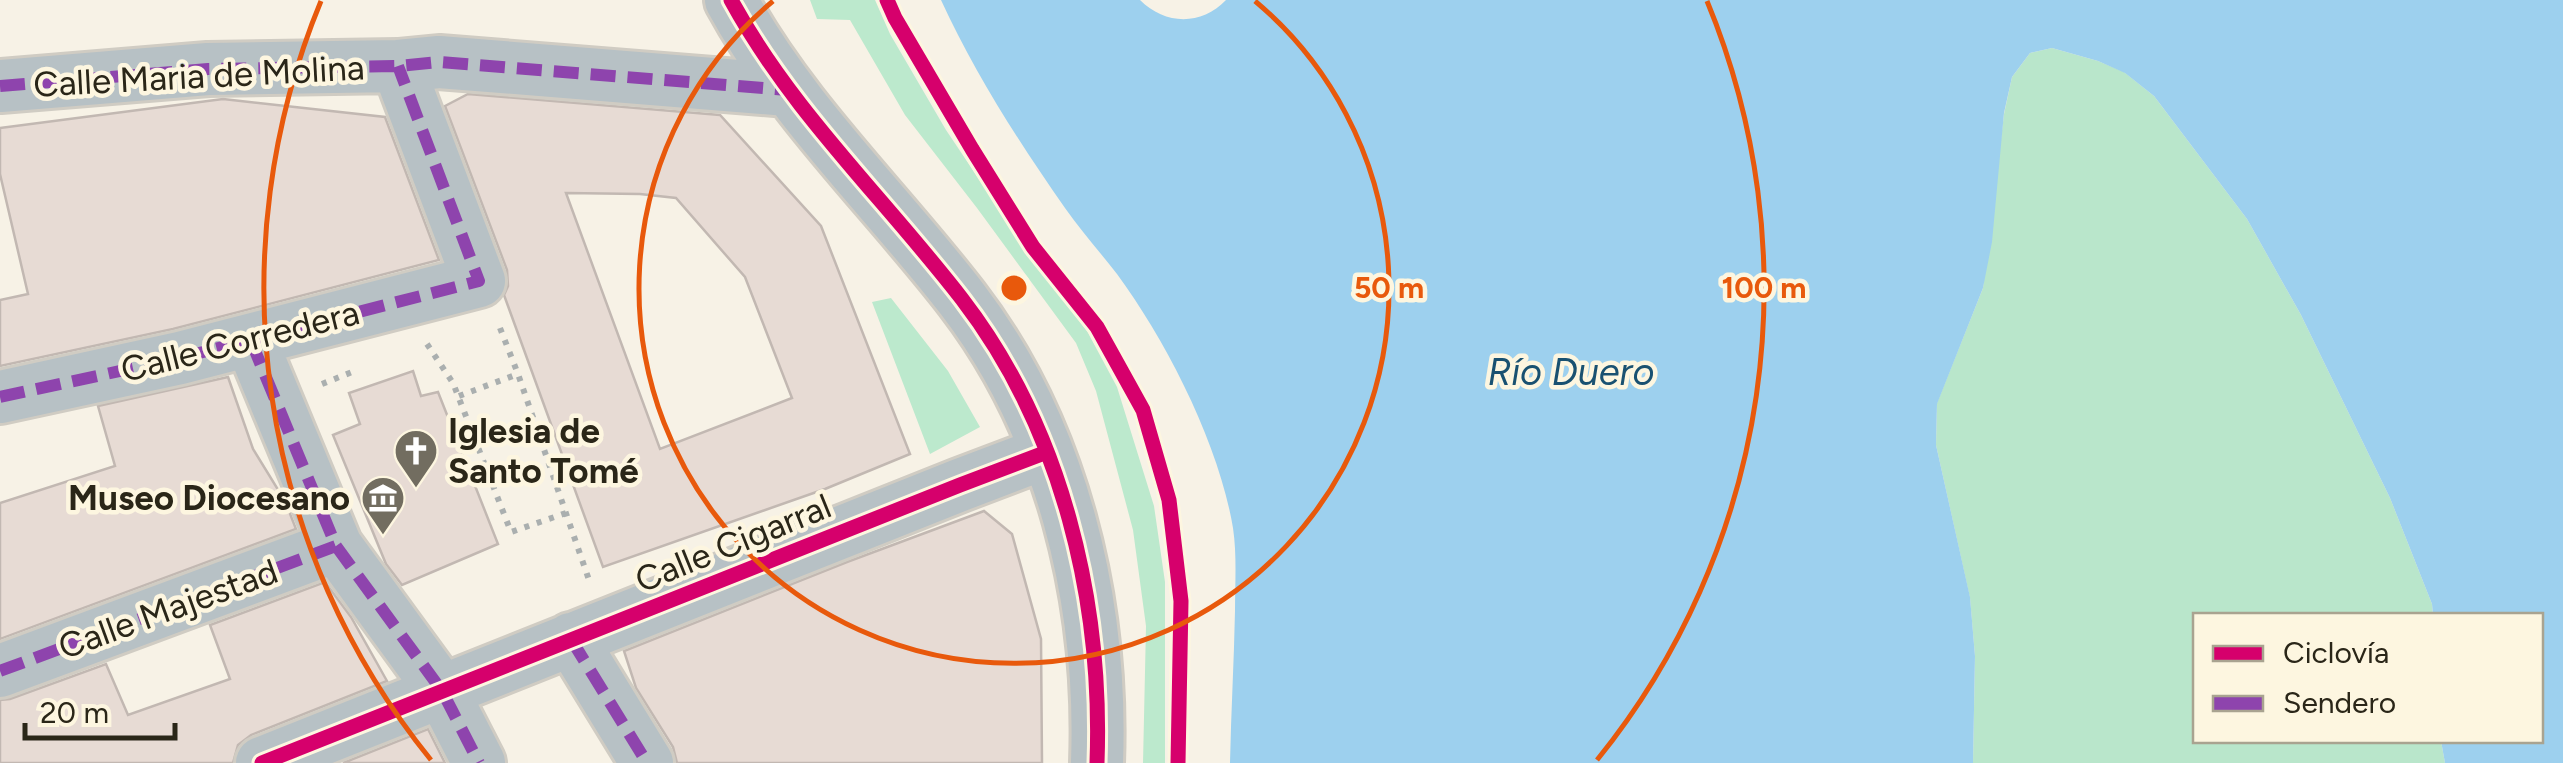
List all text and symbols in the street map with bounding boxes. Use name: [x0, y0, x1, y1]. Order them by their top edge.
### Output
street label: Calle Maria de Molina: [32, 46, 366, 106]
text: 50 m: [1354, 269, 1424, 306]
text: 100 m: [1722, 269, 1806, 306]
centre of rings: [996, 270, 1032, 306]
street label: Calle Corredera: [117, 291, 363, 391]
water label: Río Duero: [1487, 349, 1655, 395]
place label: Iglesia de Santo Tomé: [448, 410, 639, 492]
church icon: Iglesia de Santo Tomé: [393, 428, 439, 489]
museum icon: Museo Diocesano: [360, 475, 406, 536]
place label: Museo Diocesano: [68, 477, 350, 519]
street label: Calle Cigarral: [629, 485, 837, 601]
street label: Calle Majestad: [53, 550, 283, 668]
legend: [2193, 613, 2543, 743]
text: Ciclovía: [2283, 634, 2389, 671]
scale bar: [25, 678, 175, 740]
text: Sendero: [2283, 684, 2396, 721]
text: 20 m: [40, 694, 109, 731]

